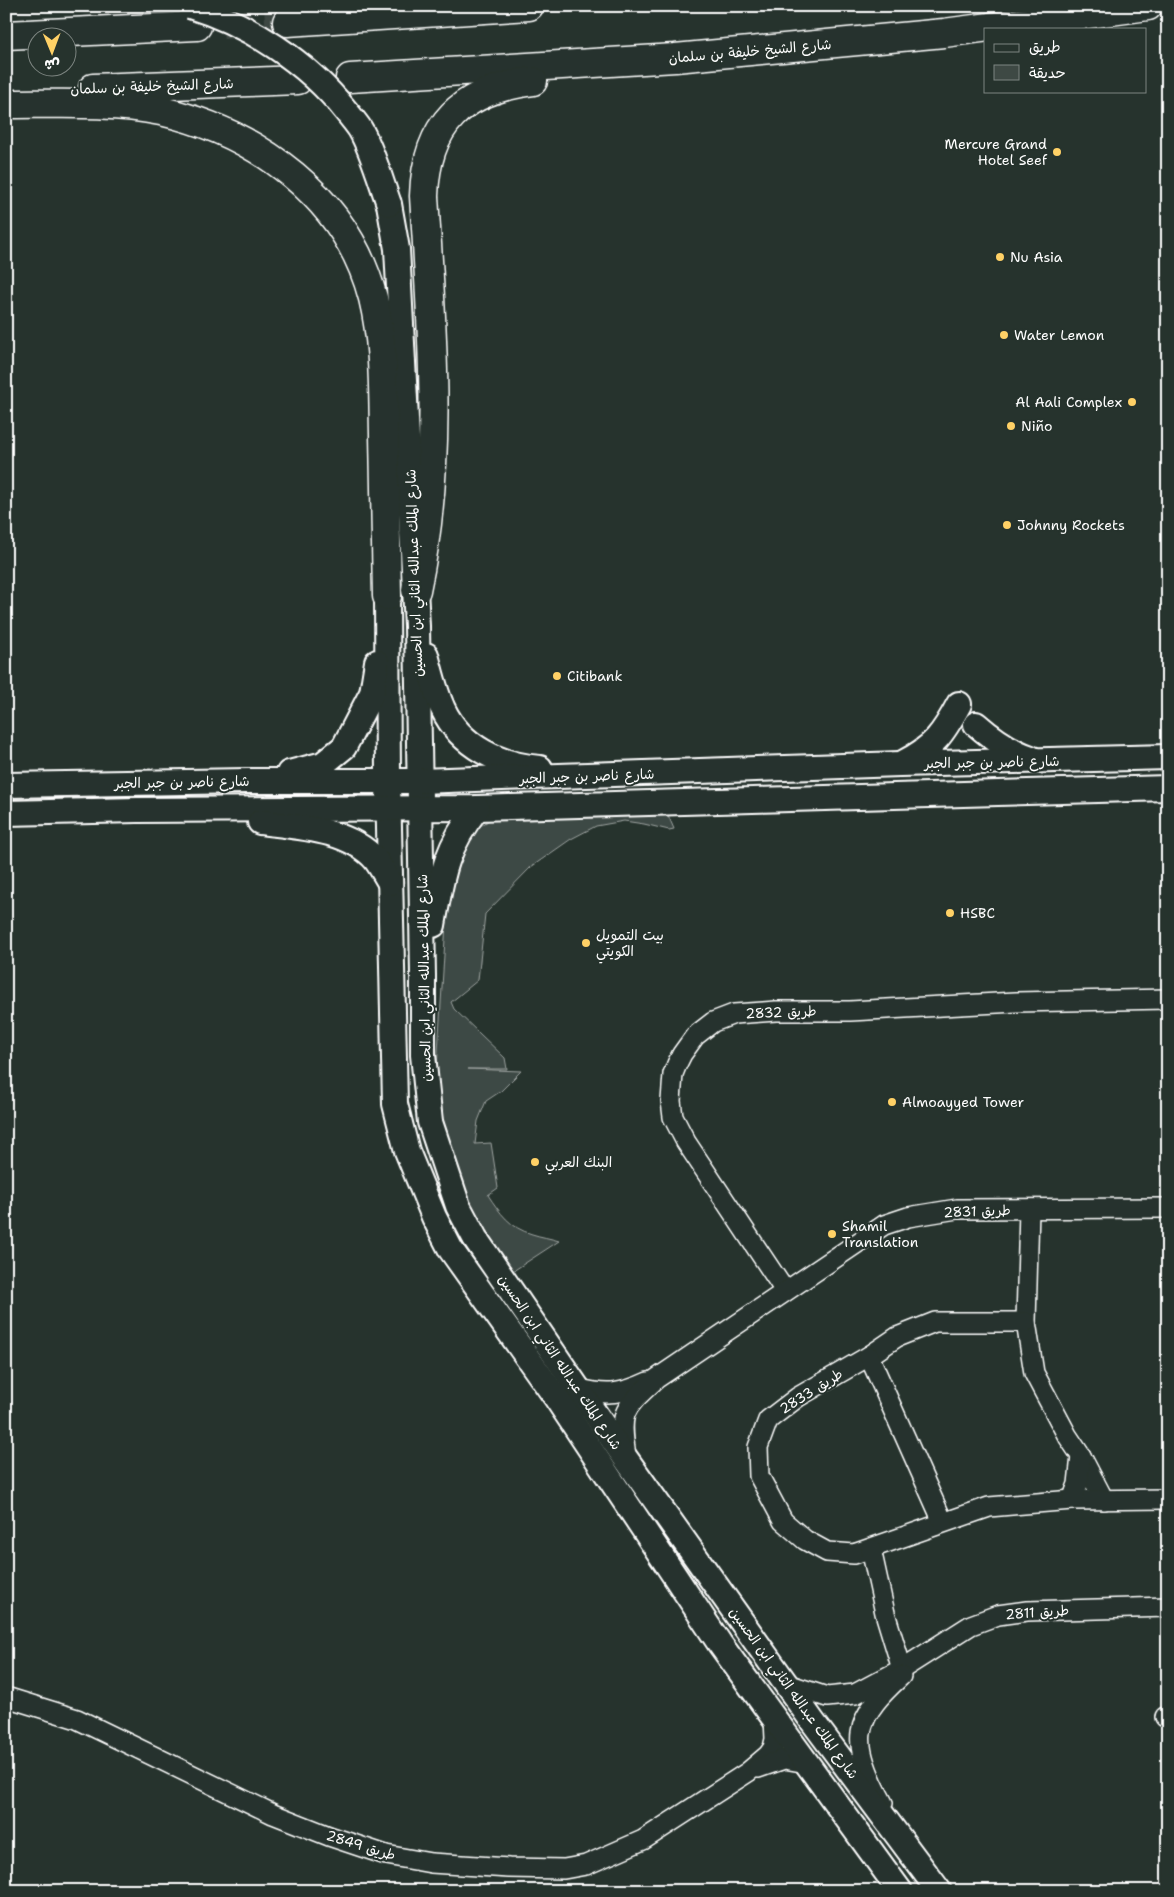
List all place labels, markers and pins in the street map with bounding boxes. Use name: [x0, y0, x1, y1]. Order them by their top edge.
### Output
place label: Mercure Grand Hotel Seef: [945, 135, 1048, 169]
marker: Mercure Grand Hotel Seef: [1051, 146, 1063, 158]
place label: Nu Asia: [1010, 248, 1063, 266]
marker: Nu Asia: [994, 251, 1006, 263]
place label: Water Lemon: [1014, 326, 1105, 344]
marker: Water Lemon: [998, 329, 1010, 341]
place label: Al Aali Complex: [1015, 393, 1122, 411]
marker: Al Aali Complex: [1126, 396, 1138, 408]
place label: Niño: [1021, 417, 1052, 435]
marker: Niño: [1005, 420, 1017, 432]
place label: Johnny Rockets: [1017, 516, 1125, 534]
marker: Johnny Rockets: [1001, 519, 1013, 531]
place label: Citibank: [567, 667, 622, 685]
marker: Citibank: [551, 670, 563, 682]
place label: HSBC: [960, 904, 995, 922]
marker: HSBC: [944, 907, 956, 919]
place label: بيت التمويل الكويتي: [596, 926, 664, 964]
marker: بيت التمويل الكويتي: [580, 937, 592, 949]
place label: Almoayyed Tower: [902, 1093, 1025, 1111]
marker: Almoayyed Tower: [886, 1096, 898, 1108]
place label: البنك العربي: [545, 1153, 612, 1175]
marker: البنك العربي: [529, 1156, 541, 1168]
place label: Shamil Translation: [842, 1217, 919, 1251]
marker: Shamil Translation: [826, 1228, 838, 1240]

